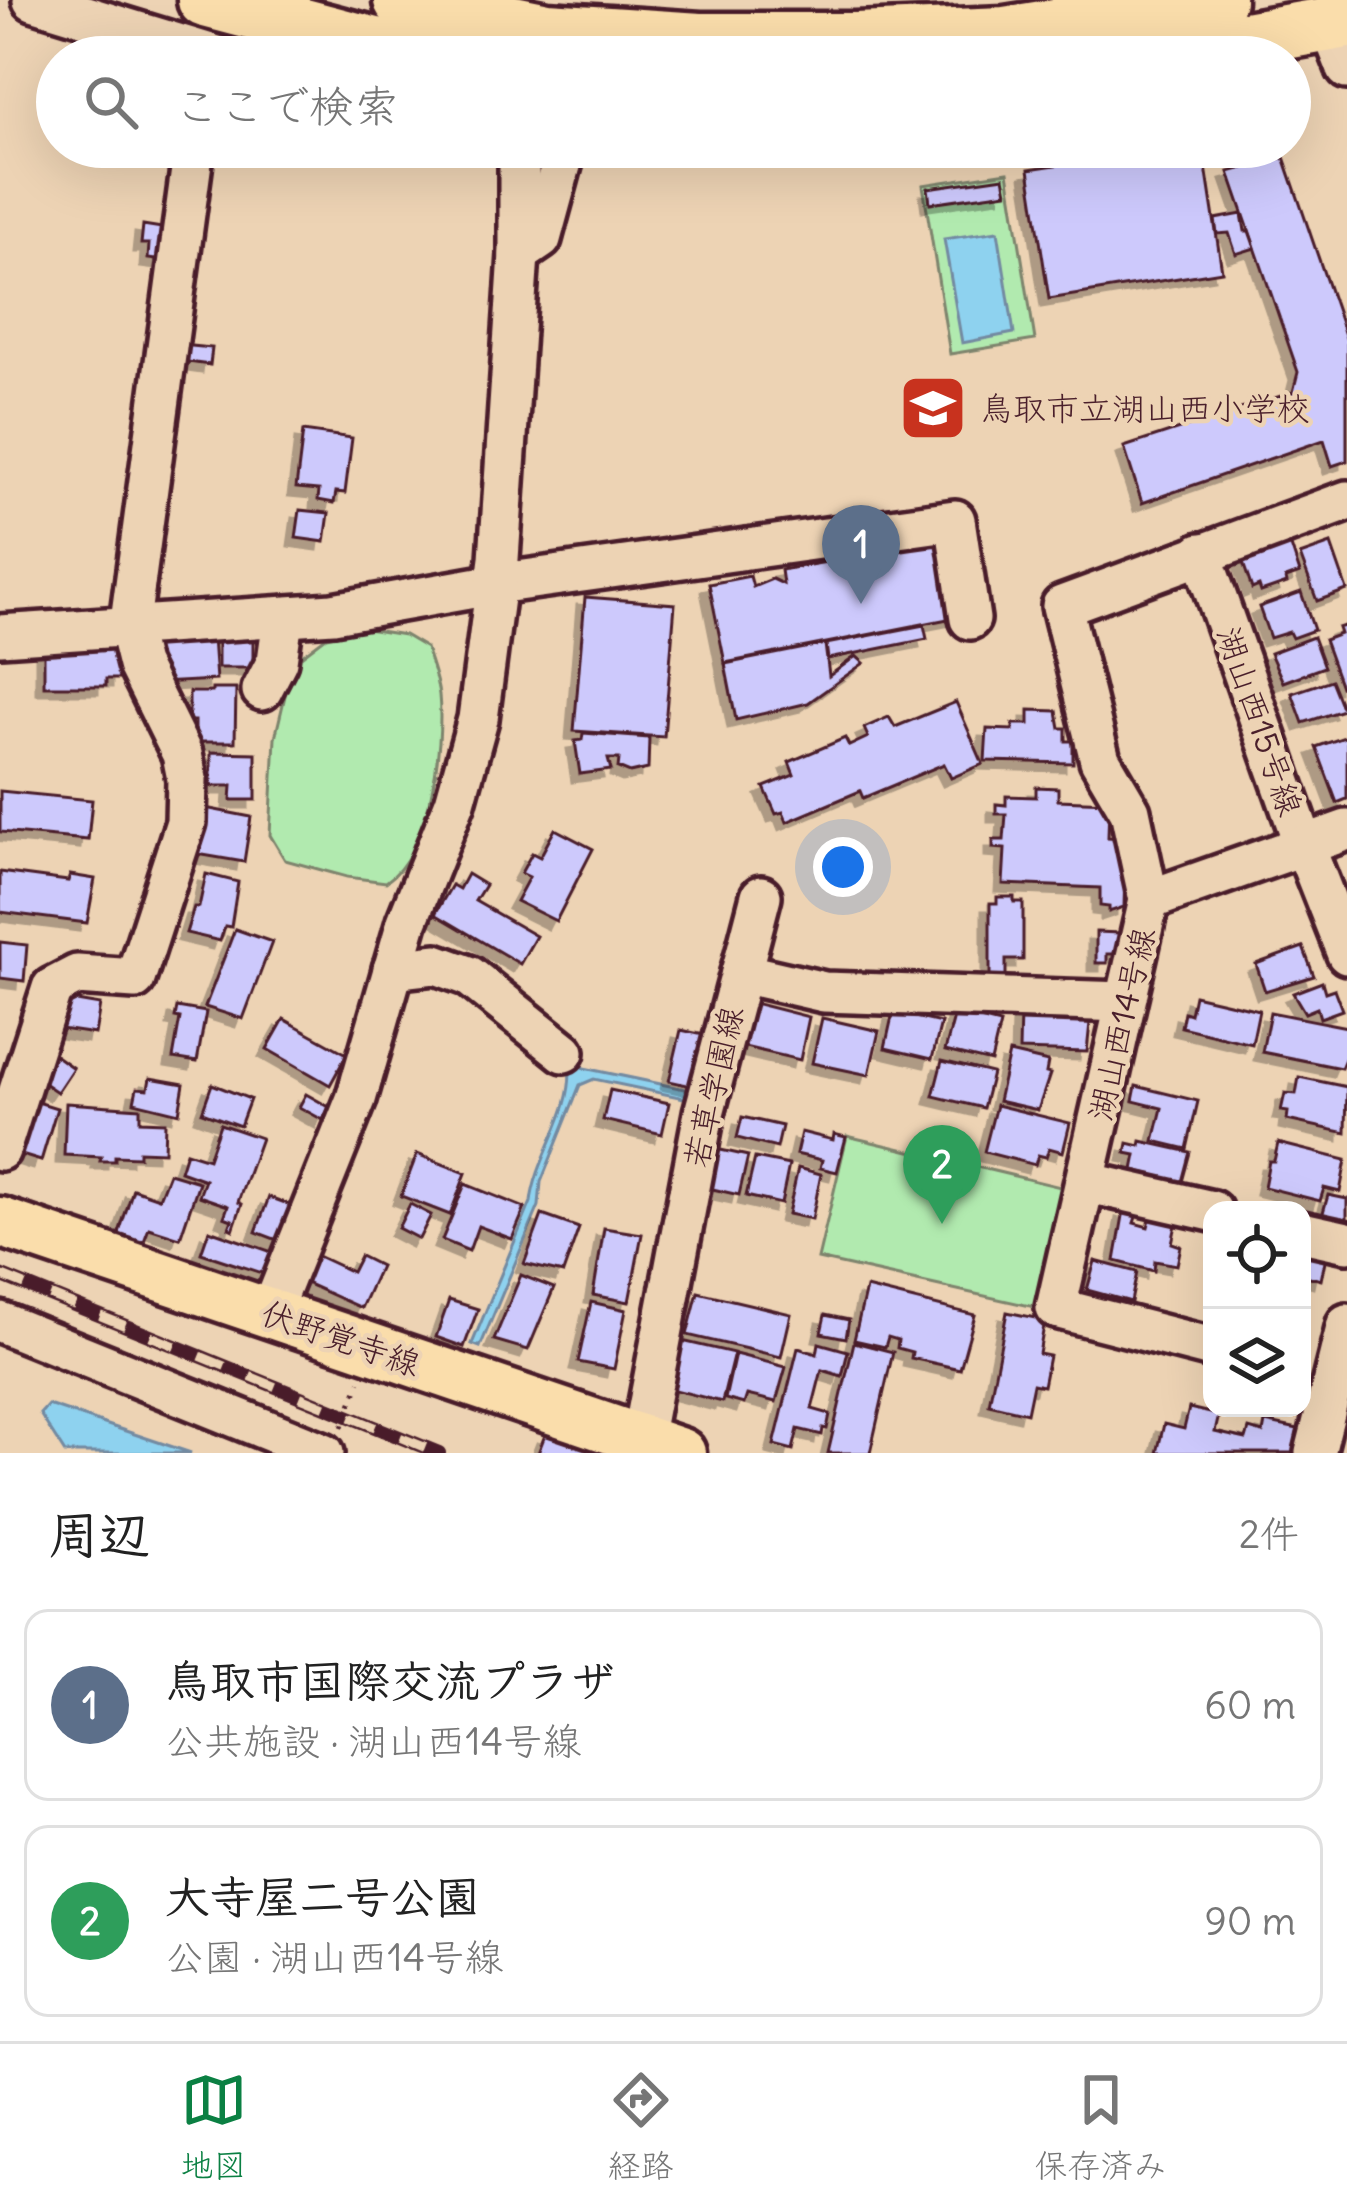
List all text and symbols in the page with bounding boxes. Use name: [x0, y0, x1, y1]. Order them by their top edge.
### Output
search box: [36, 36, 1311, 168]
icon: search: [78, 69, 144, 135]
text: ここで検索: [174, 78, 399, 134]
school or university icon: 鳥取市立湖山西小学校: [898, 373, 968, 443]
place label: 鳥取市立湖山西小学校: [980, 387, 1310, 429]
pin: 1: [822, 505, 900, 604]
street label: 湖山西15号線: [1208, 621, 1312, 821]
your location: [813, 837, 873, 897]
street label: 湖山西14号線: [1078, 923, 1164, 1125]
street label: 若草学園線: [674, 1002, 752, 1172]
pin: 2: [903, 1125, 981, 1224]
map controls: [1203, 1201, 1311, 1417]
button: locate: [1203, 1201, 1311, 1309]
street label: 伏野覚寺線: [256, 1291, 426, 1385]
button: layers: [1203, 1309, 1311, 1417]
text: 周辺: [48, 1503, 150, 1567]
text: 2件: [1239, 1510, 1299, 1559]
text: 鳥取市国際交流プラザ: [165, 1653, 615, 1709]
text: 1: [82, 1681, 98, 1730]
text: 60 m: [1204, 1681, 1296, 1730]
text: 公共施設 · 湖山西14号線: [165, 1717, 581, 1766]
text: 大寺屋二号公園: [165, 1869, 480, 1925]
text: 2: [79, 1897, 101, 1946]
text: 90 m: [1204, 1897, 1296, 1946]
text: 公園 · 湖山西14号線: [165, 1933, 503, 1982]
tab: 地図: [181, 2067, 247, 2187]
tab: 経路: [608, 2067, 674, 2187]
tab: 保存済み: [1035, 2067, 1167, 2187]

